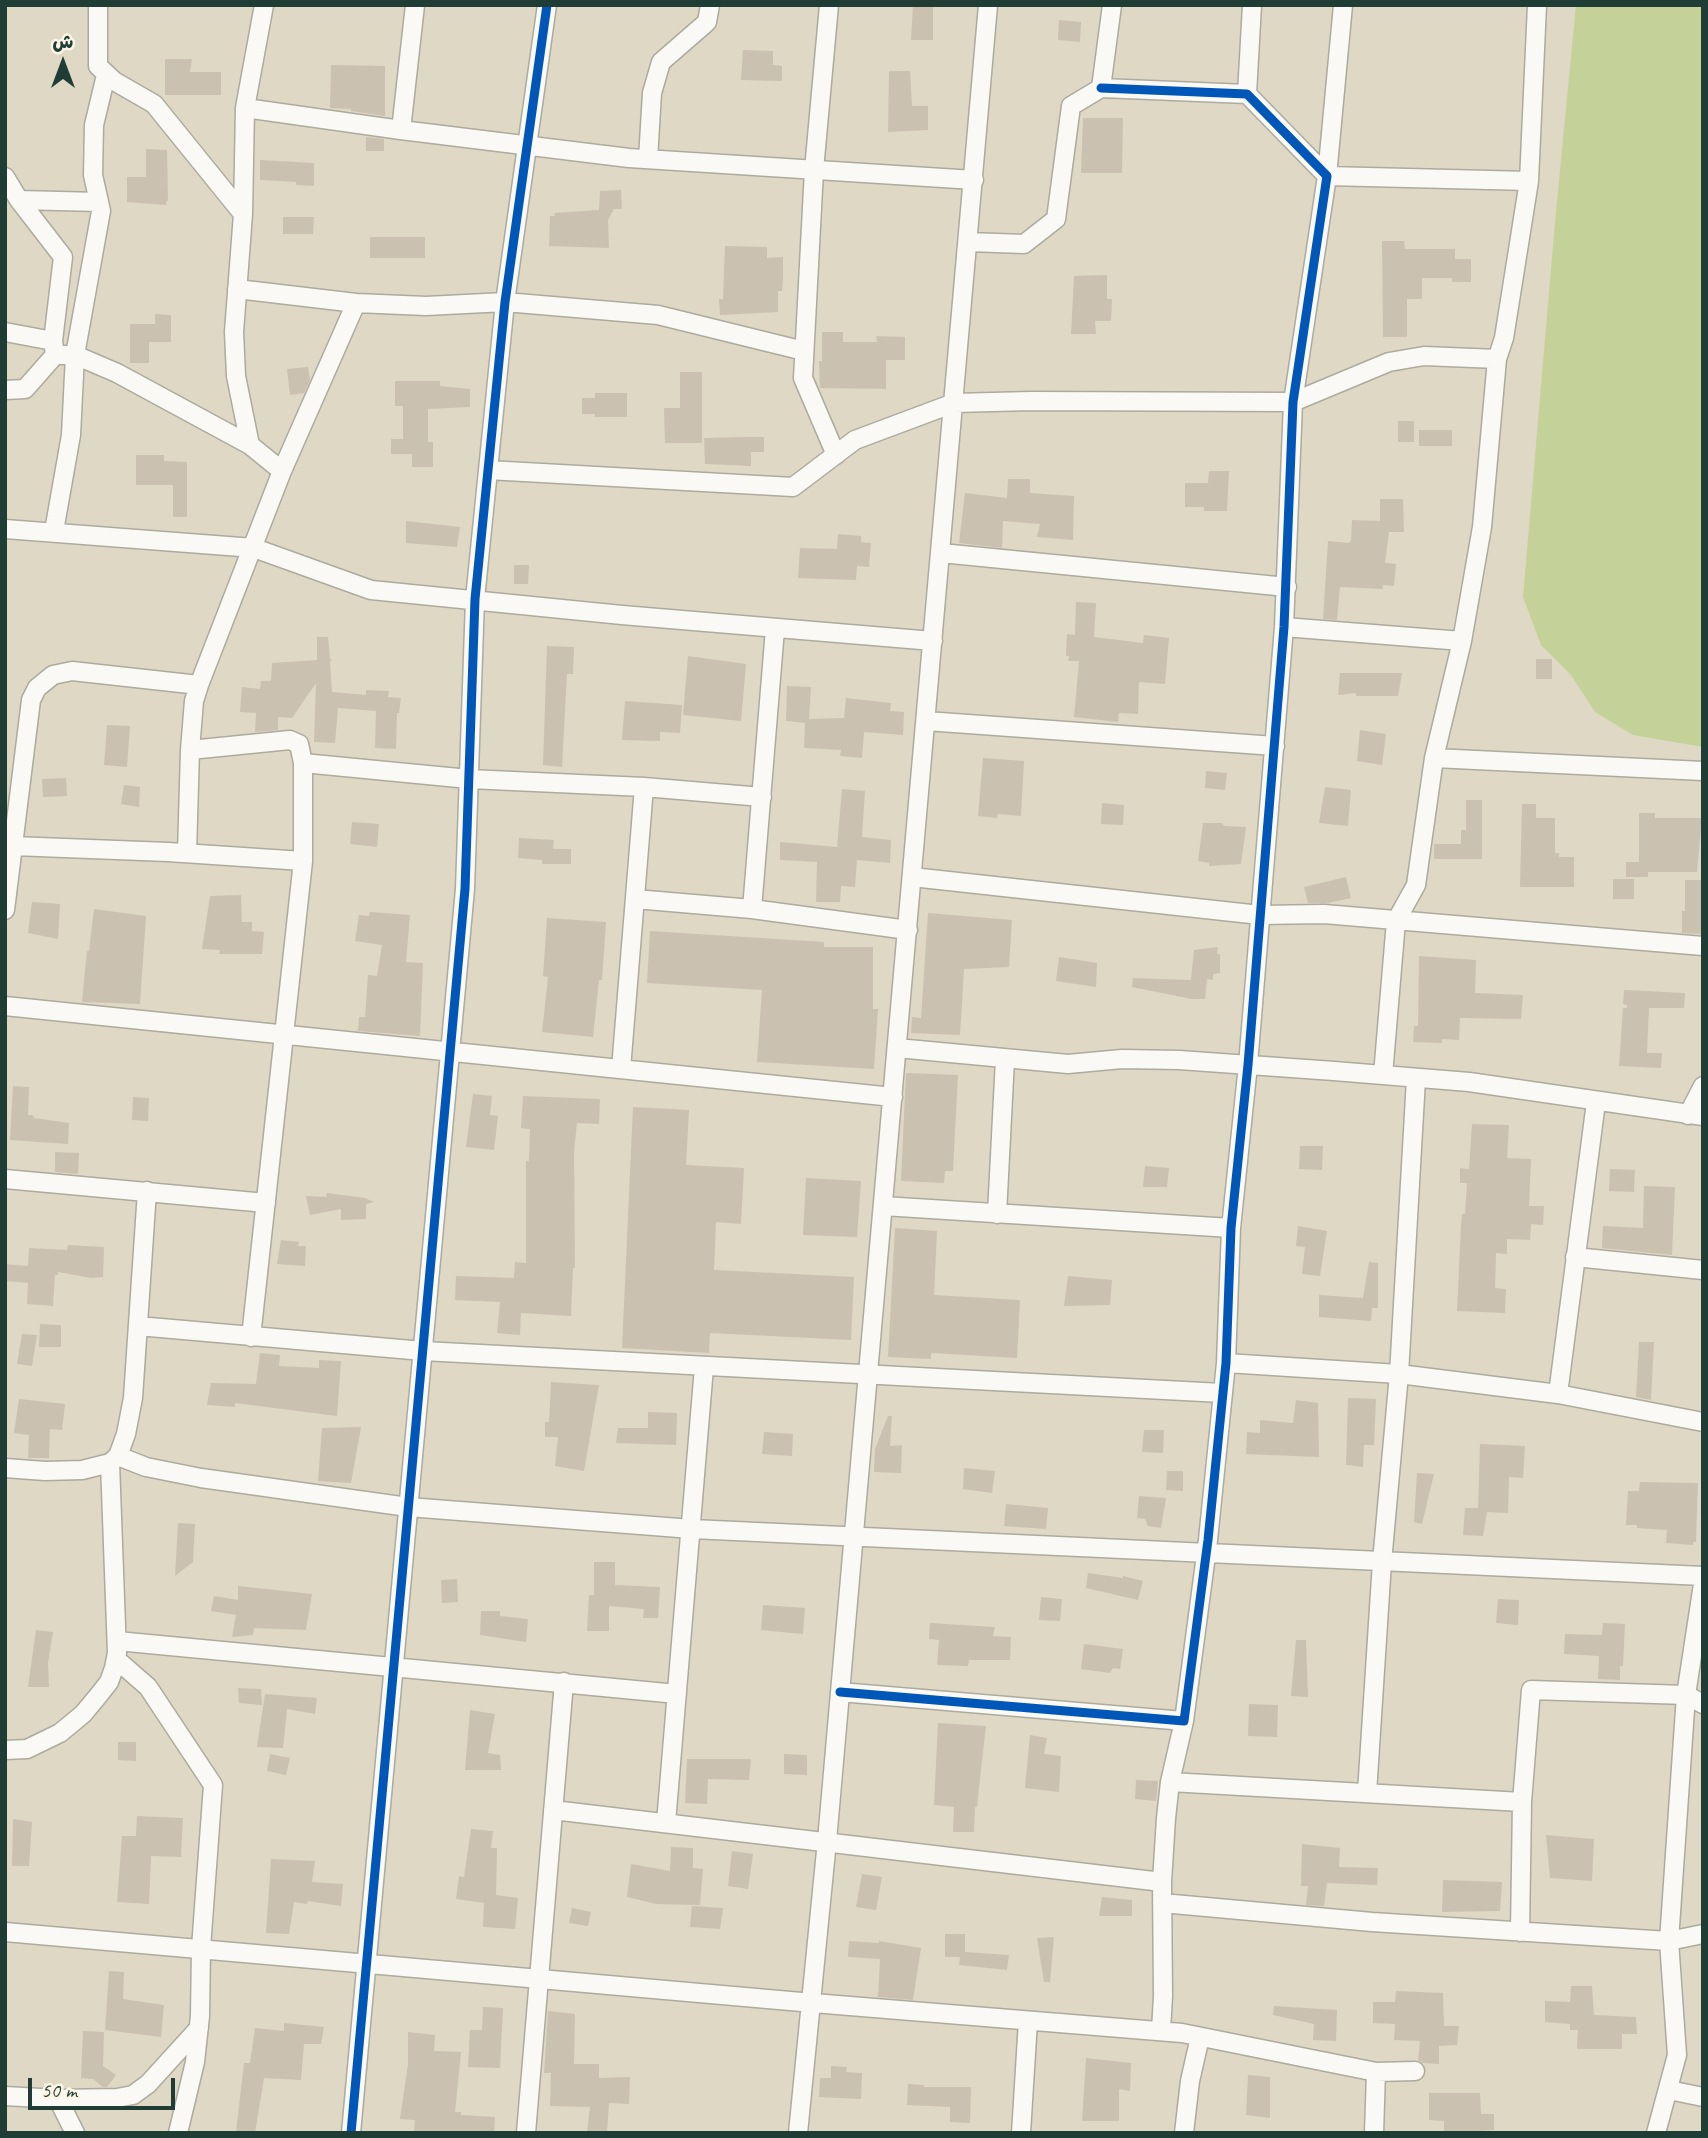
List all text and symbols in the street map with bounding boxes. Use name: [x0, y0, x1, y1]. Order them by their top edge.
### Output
north arrow: [28, 28, 98, 98]
text: ش: [53, 30, 73, 54]
scale bar: [32, 2064, 178, 2108]
text: 50 m: [41, 2077, 77, 2103]

